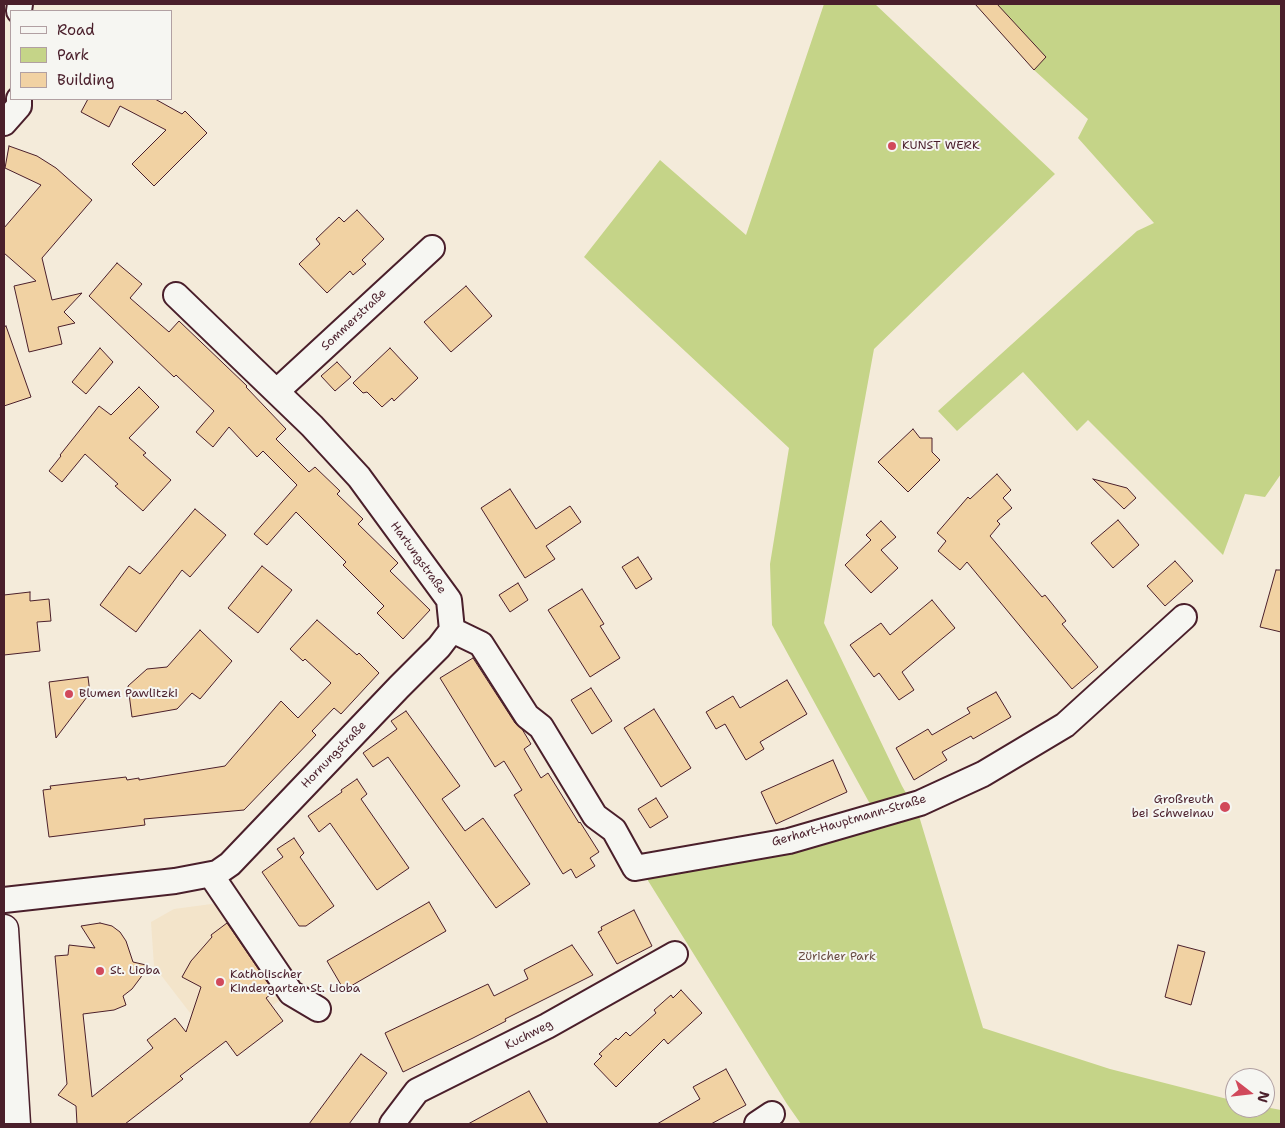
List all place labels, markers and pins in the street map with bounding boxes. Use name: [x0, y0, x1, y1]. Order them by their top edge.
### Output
place label: KUNST WERK: [902, 139, 980, 153]
marker: KUNST WERK: [886, 140, 898, 152]
place label: Blumen Pawlitzki: [79, 687, 178, 701]
marker: Blumen Pawlitzki: [63, 688, 75, 700]
place label: Großreuth bei Schweinau: [1132, 793, 1214, 821]
marker: Großreuth bei Schweinau: [1218, 800, 1232, 814]
place label: St. Lioba: [110, 964, 160, 978]
marker: St. Lioba: [94, 965, 106, 977]
place label: Katholischer Kindergarten St. Lioba: [230, 968, 360, 996]
marker: Katholischer Kindergarten St. Lioba: [214, 976, 226, 988]

